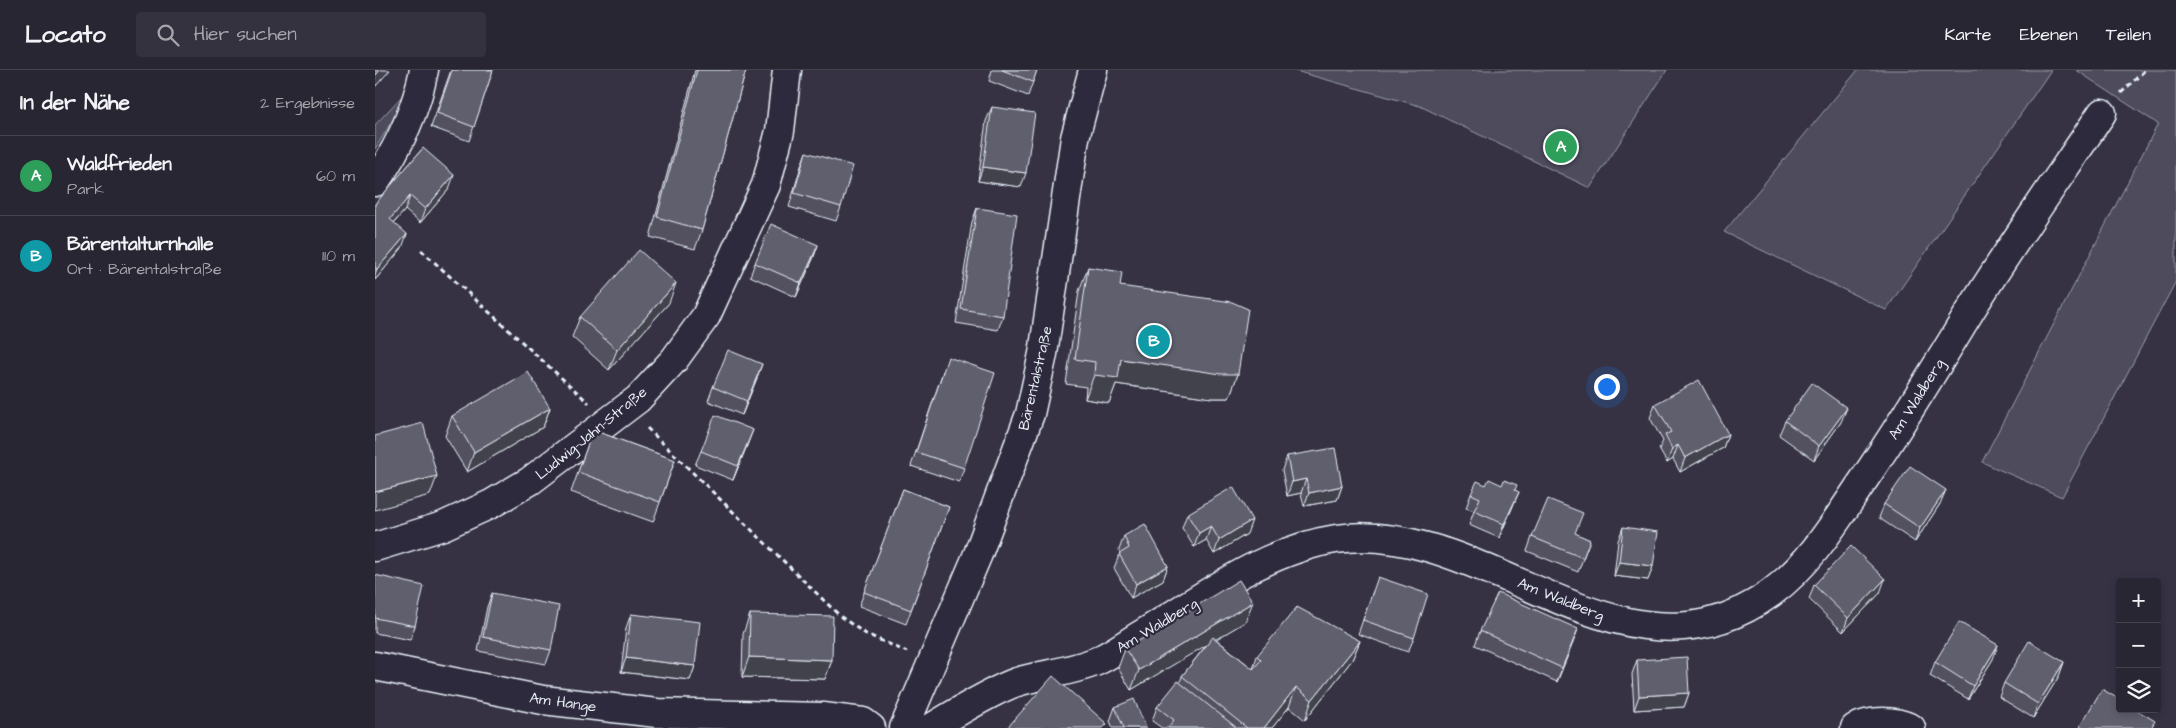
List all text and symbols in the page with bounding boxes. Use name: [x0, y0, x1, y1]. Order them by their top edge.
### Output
search box: [136, 12, 486, 57]
text: Locato: [25, 18, 106, 52]
icon: search: [154, 21, 182, 49]
text: Hier suchen: [194, 21, 297, 48]
text: Karte: [1944, 22, 1992, 47]
text: Ebenen: [2020, 22, 2078, 47]
text: Teilen: [2106, 22, 2151, 47]
text: In der Nähe: [20, 88, 130, 117]
text: 2 Ergebnisse: [260, 92, 355, 114]
pin: A: [1545, 128, 1577, 166]
text: Waldfrieden: [67, 151, 172, 178]
text: A: [31, 165, 41, 187]
text: 60 m: [316, 165, 355, 187]
text: Park: [67, 178, 104, 200]
text: Bärentalturnhalle: [67, 231, 213, 258]
text: B: [30, 245, 42, 267]
text: 110 m: [322, 245, 355, 267]
text: Ort · Bärentalstraße: [67, 258, 222, 280]
pin: B: [1138, 322, 1170, 360]
street label: Bärentalstraße: [1013, 324, 1058, 432]
street label: Am Waldberg: [1883, 355, 1951, 444]
your location: [1594, 374, 1620, 400]
street label: Ludwig-Jahn-Straße: [531, 382, 652, 486]
street label: Am Waldberg: [1514, 573, 1607, 627]
map controls: [2116, 578, 2161, 713]
button: +: [2116, 578, 2161, 623]
street label: Am Waldberg: [1113, 593, 1203, 659]
button: −: [2116, 623, 2161, 668]
button: layers: [2116, 668, 2161, 713]
street label: Am Hange: [528, 687, 598, 719]

